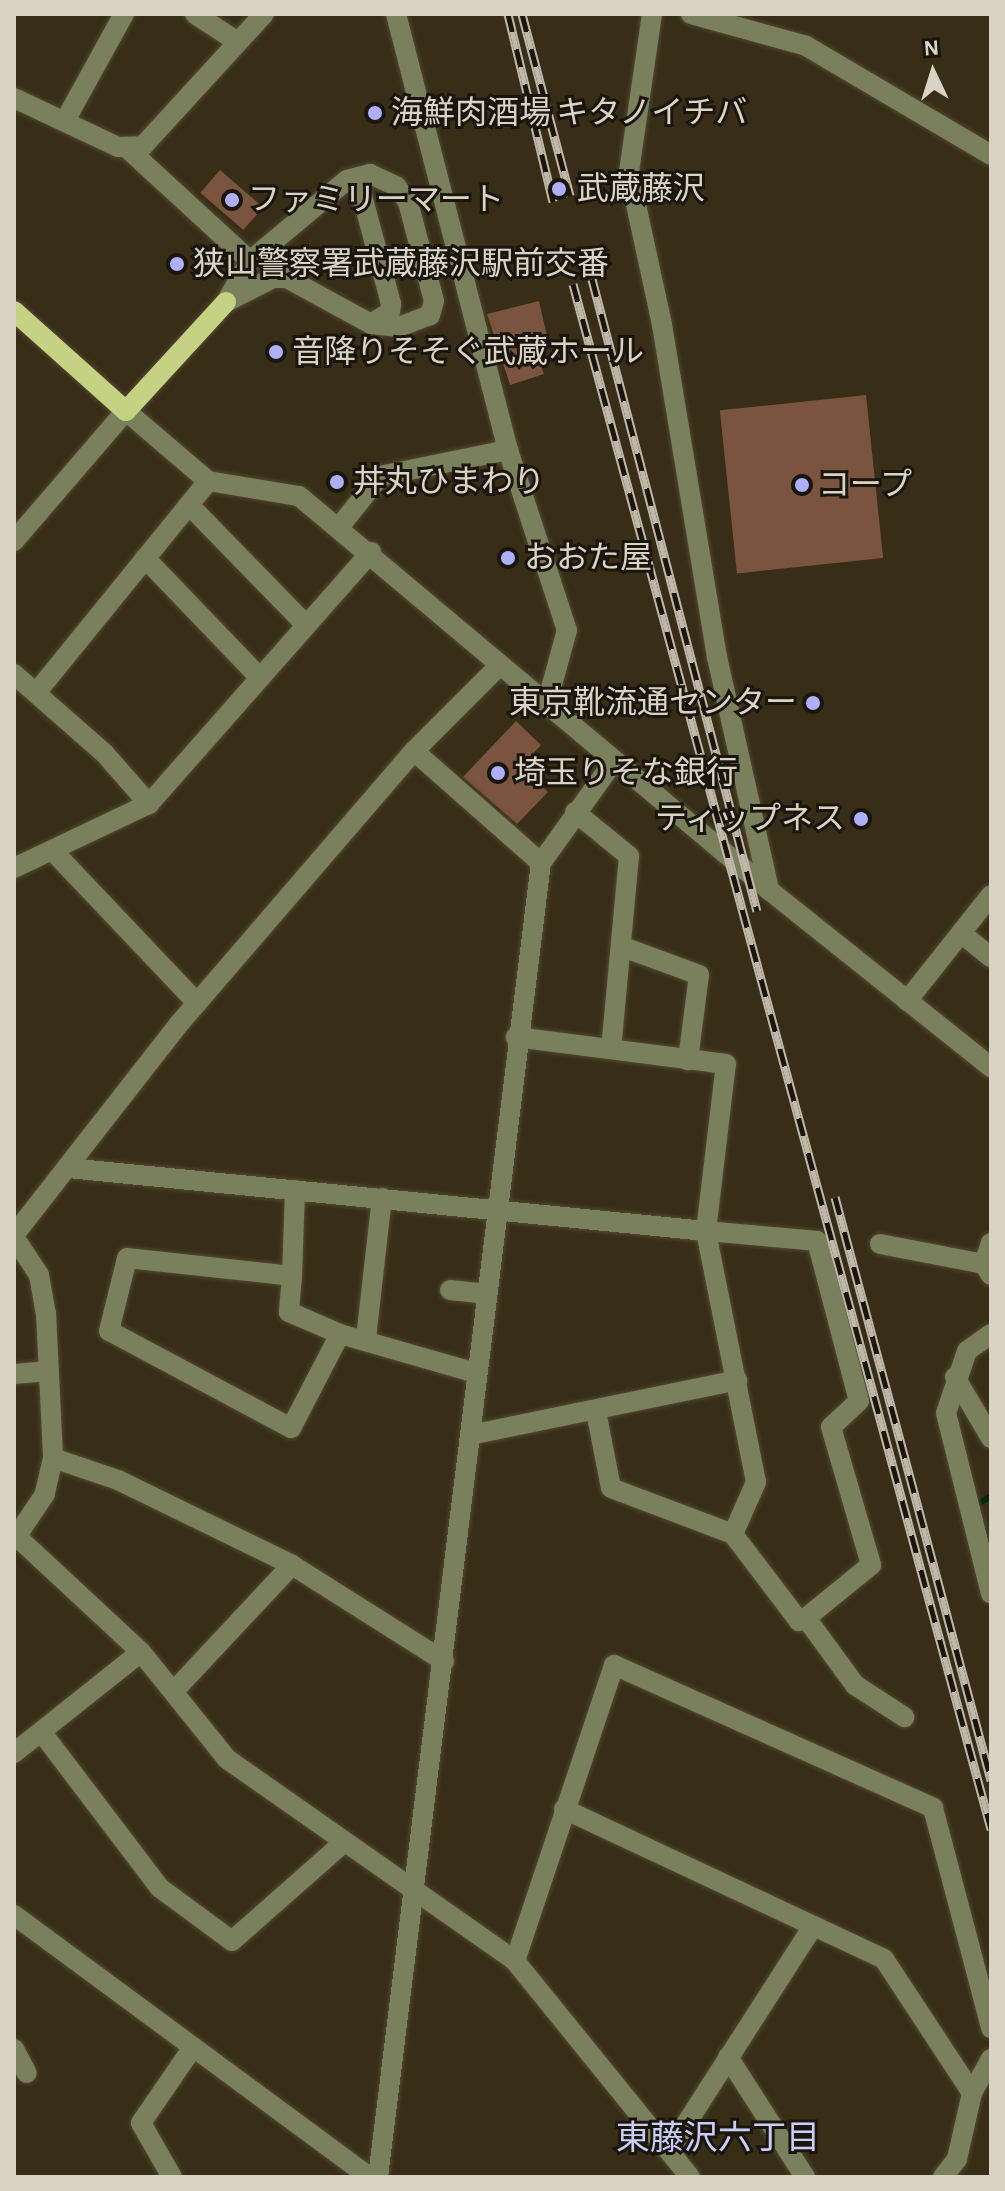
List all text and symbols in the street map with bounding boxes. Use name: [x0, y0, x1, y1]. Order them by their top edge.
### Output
north arrow: [893, 32, 973, 112]
text: N: [923, 37, 940, 60]
place label: 海鮮肉酒場 キタノイチバ: [391, 94, 748, 132]
marker: 海鮮肉酒場 キタノイチバ: [366, 104, 384, 122]
place label: 武蔵藤沢: [577, 170, 705, 208]
marker: 武蔵藤沢: [548, 178, 570, 200]
place label: ファミリーマート: [248, 181, 504, 219]
marker: ファミリーマート: [223, 191, 241, 209]
place label: 狭山警察署武蔵藤沢駅前交番: [193, 245, 609, 283]
marker: 狭山警察署武蔵藤沢駅前交番: [168, 255, 186, 273]
place label: 音降りそそぐ武蔵ホール: [292, 333, 644, 371]
marker: 音降りそそぐ武蔵ホール: [267, 343, 285, 361]
place label: 丼丸ひまわり: [353, 463, 545, 501]
place label: コープ: [818, 466, 914, 504]
marker: 丼丸ひまわり: [328, 473, 346, 491]
marker: コープ: [793, 476, 811, 494]
place label: おおた屋: [524, 539, 652, 577]
marker: おおた屋: [499, 549, 517, 567]
place label: 東京靴流通センター: [509, 684, 797, 722]
marker: 東京靴流通センター: [804, 694, 822, 712]
place label: 埼玉りそな銀行: [514, 754, 738, 792]
marker: 埼玉りそな銀行: [489, 764, 507, 782]
place label: ティップネス: [653, 800, 845, 838]
marker: ティップネス: [852, 810, 870, 828]
district label: 東藤沢六丁目: [616, 2120, 820, 2160]

